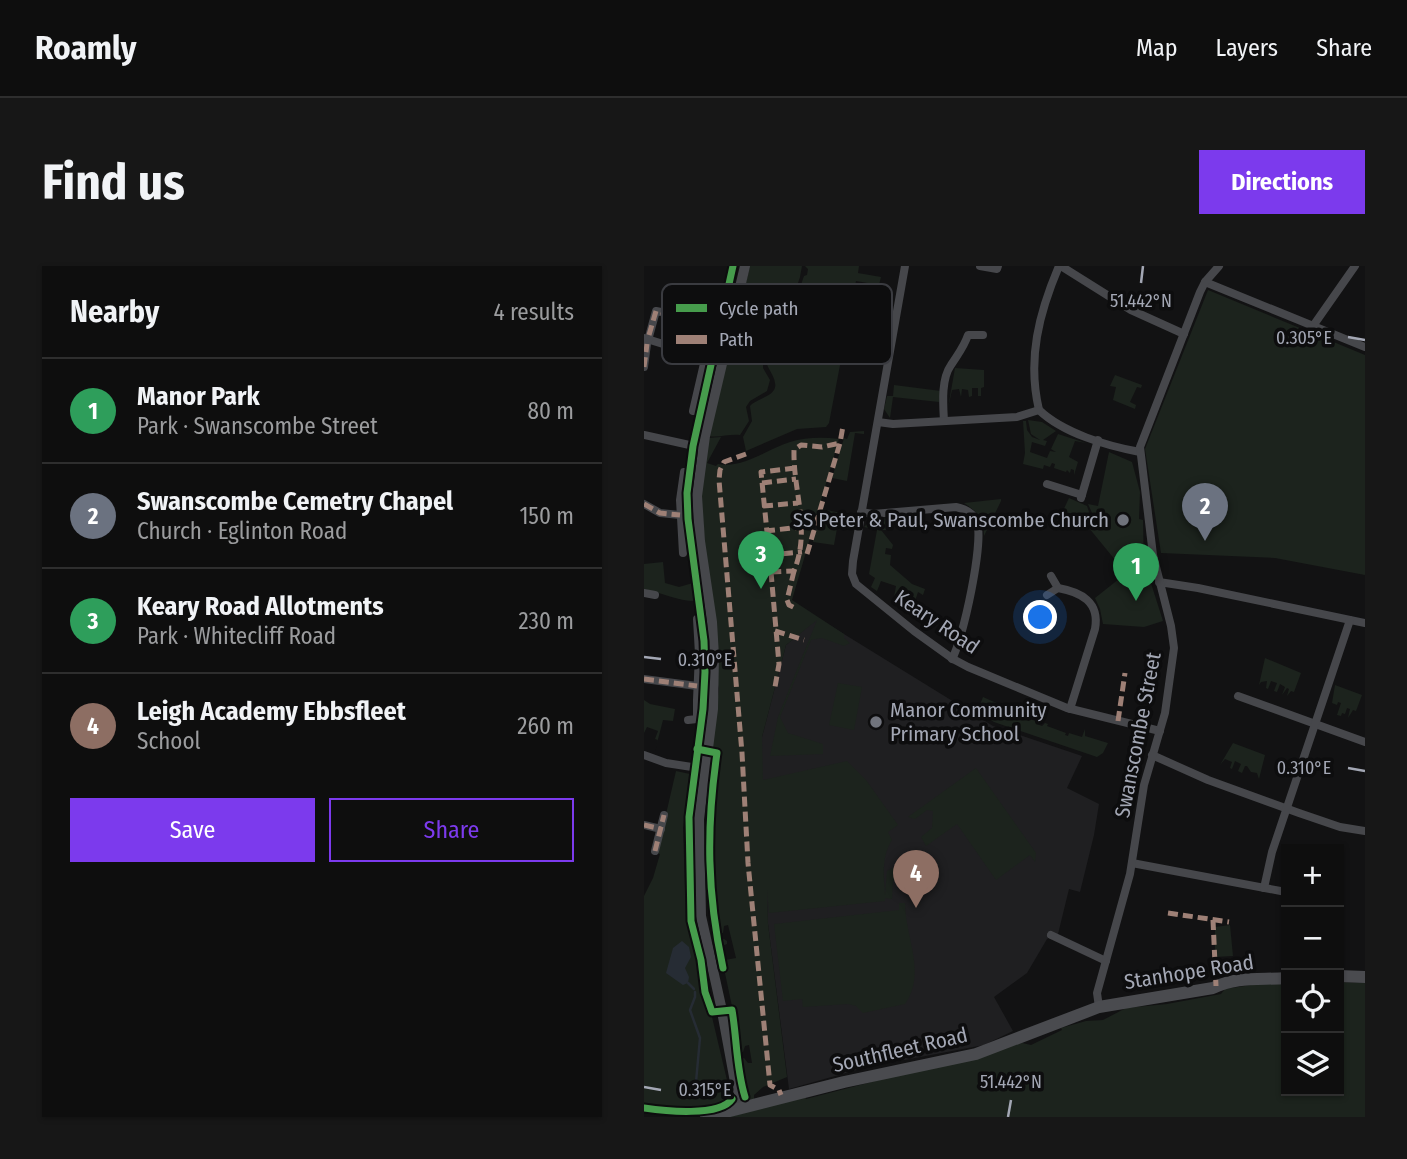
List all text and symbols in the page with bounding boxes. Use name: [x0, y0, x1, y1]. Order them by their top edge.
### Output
text: Roamly: [35, 28, 136, 68]
text: Map: [1136, 34, 1178, 62]
text: Layers: [1216, 34, 1278, 62]
text: Share: [1316, 34, 1372, 62]
button: Directions: [1199, 150, 1365, 214]
text: Find us: [42, 153, 185, 212]
legend: [662, 284, 892, 364]
text: 51.442°N: [1110, 290, 1172, 312]
text: Nearby: [70, 294, 159, 330]
text: Cycle path: [719, 297, 798, 320]
text: 4 results: [493, 298, 574, 326]
text: 0.305°E: [1276, 327, 1332, 349]
text: Path: [719, 328, 754, 351]
text: Manor Park: [137, 381, 260, 412]
text: 1: [88, 397, 98, 425]
text: 80 m: [527, 397, 574, 425]
text: Park · Swanscombe Street: [137, 412, 378, 440]
pin: 2: [1182, 483, 1228, 541]
text: Swanscombe Cemetry Chapel: [137, 486, 453, 517]
text: 2: [88, 502, 98, 530]
text: 150 m: [519, 502, 574, 530]
place label: SS Peter & Paul, Swanscombe Church: [793, 507, 1109, 533]
marker: SS Peter & Paul, Swanscombe Church: [1115, 512, 1131, 528]
text: Church · Eglinton Road: [137, 517, 347, 545]
pin: 3: [738, 531, 784, 589]
pin: 1: [1113, 543, 1159, 601]
street label: Keary Road: [890, 584, 984, 660]
text: Keary Road Allotments: [137, 591, 384, 622]
your location: [1023, 600, 1057, 634]
text: 3: [88, 607, 98, 635]
text: 230 m: [518, 607, 574, 635]
text: Park · Whitecliff Road: [137, 622, 336, 650]
text: 0.310°E: [678, 649, 732, 671]
street label: Swanscombe Street: [1109, 650, 1167, 820]
text: Leigh Academy Ebbsfleet: [137, 696, 406, 727]
place label: Manor Community Primary School: [890, 697, 1047, 747]
text: 4: [87, 712, 99, 740]
text: 260 m: [517, 712, 574, 740]
marker: Manor Community Primary School: [868, 714, 884, 730]
text: School: [137, 727, 201, 755]
text: 0.310°E: [1277, 757, 1331, 779]
button: Save: [70, 798, 315, 862]
button: Share: [329, 798, 574, 862]
map controls: [1281, 844, 1344, 1096]
button: +: [1281, 844, 1344, 907]
pin: 4: [893, 850, 939, 908]
button: −: [1281, 907, 1344, 970]
street label: Stanhope Road: [1122, 949, 1256, 995]
button: locate: [1281, 970, 1344, 1033]
street label: Southfleet Road: [830, 1022, 970, 1078]
button: layers: [1281, 1033, 1344, 1096]
text: 51.442°N: [980, 1071, 1042, 1093]
text: 0.315°E: [678, 1079, 732, 1101]

